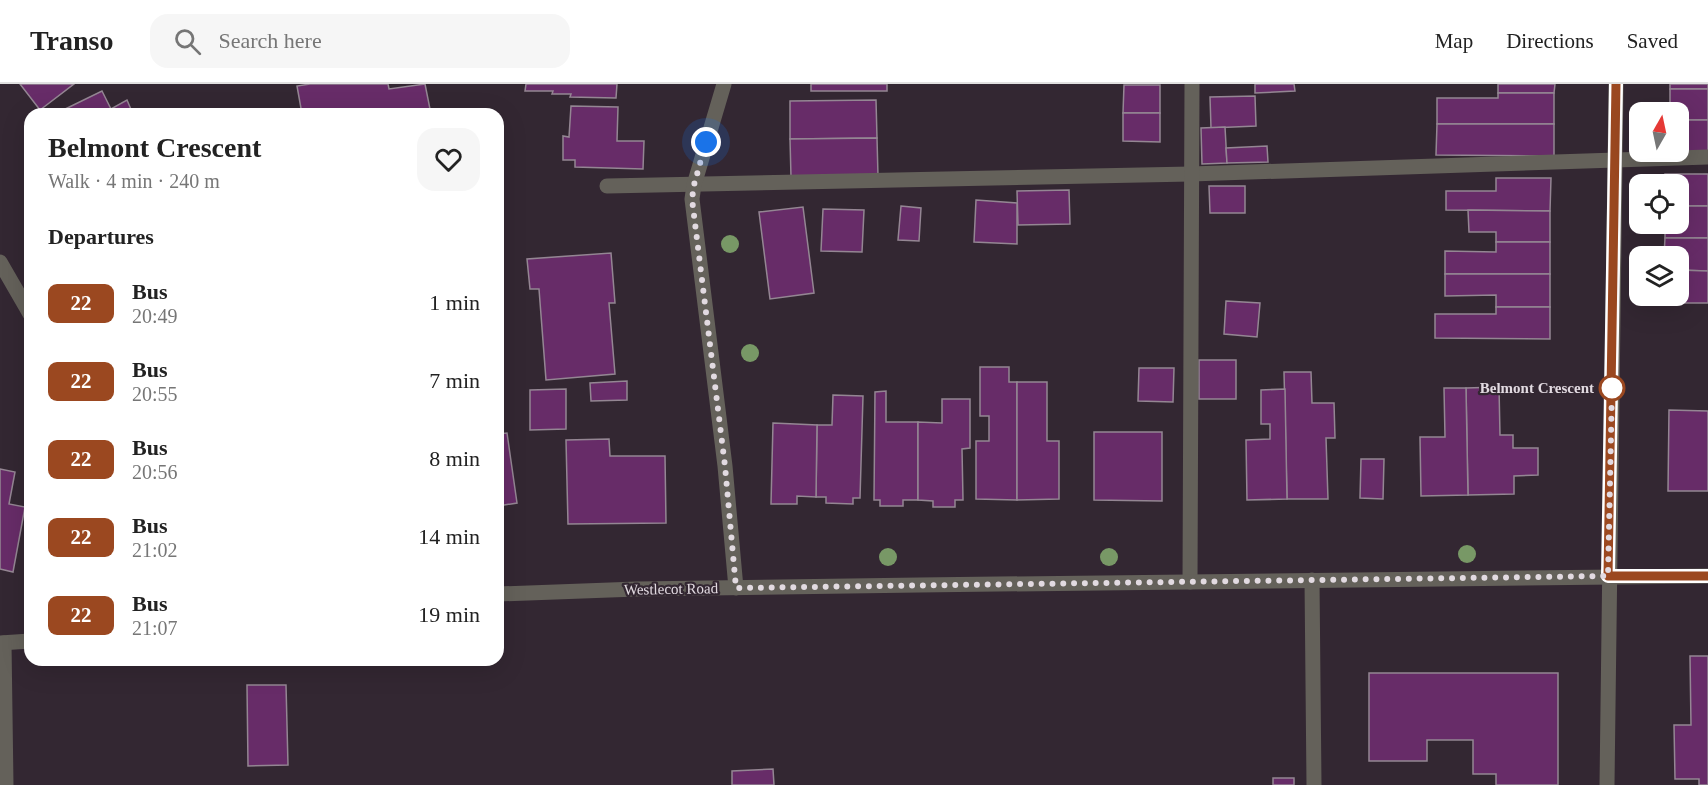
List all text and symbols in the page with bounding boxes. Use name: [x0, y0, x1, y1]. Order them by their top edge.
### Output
search box: [150, 14, 570, 68]
text: Transo: [30, 25, 114, 56]
icon: search: [171, 25, 204, 58]
text: Search here: [219, 28, 322, 53]
text: Map: [1435, 29, 1473, 53]
text: Directions: [1506, 29, 1594, 53]
text: Saved: [1627, 29, 1678, 53]
north arrow: [1629, 102, 1689, 162]
map controls: [1629, 102, 1689, 306]
your location: [691, 127, 721, 157]
button: heart: [417, 128, 480, 191]
text: Belmont Crescent: [48, 132, 261, 163]
text: Walk · 4 min · 240 m: [48, 170, 220, 192]
button: locate: [1629, 174, 1689, 234]
text: Departures: [48, 224, 154, 249]
button: layers: [1629, 246, 1689, 306]
text: Bus: [132, 279, 167, 304]
text: 1 min: [429, 290, 480, 315]
text: 22: [71, 291, 92, 315]
text: 20:49: [132, 305, 178, 327]
text: Bus: [132, 357, 167, 382]
text: 7 min: [429, 368, 480, 393]
text: 22: [71, 369, 92, 393]
marker: Belmont Crescent: [1599, 375, 1625, 401]
place label: Belmont Crescent: [1480, 380, 1594, 396]
text: 20:55: [132, 383, 178, 405]
text: Bus: [132, 435, 167, 460]
text: 8 min: [429, 446, 480, 471]
text: 22: [71, 447, 92, 471]
text: 20:56: [132, 461, 178, 483]
text: Bus: [132, 513, 167, 538]
text: 14 min: [418, 524, 480, 549]
text: 22: [71, 525, 92, 549]
text: 21:02: [132, 539, 178, 561]
street label: Westlecot Road: [624, 580, 719, 598]
text: Bus: [132, 591, 167, 616]
text: 19 min: [418, 602, 480, 627]
text: 22: [71, 603, 92, 627]
text: 21:07: [132, 617, 178, 639]

